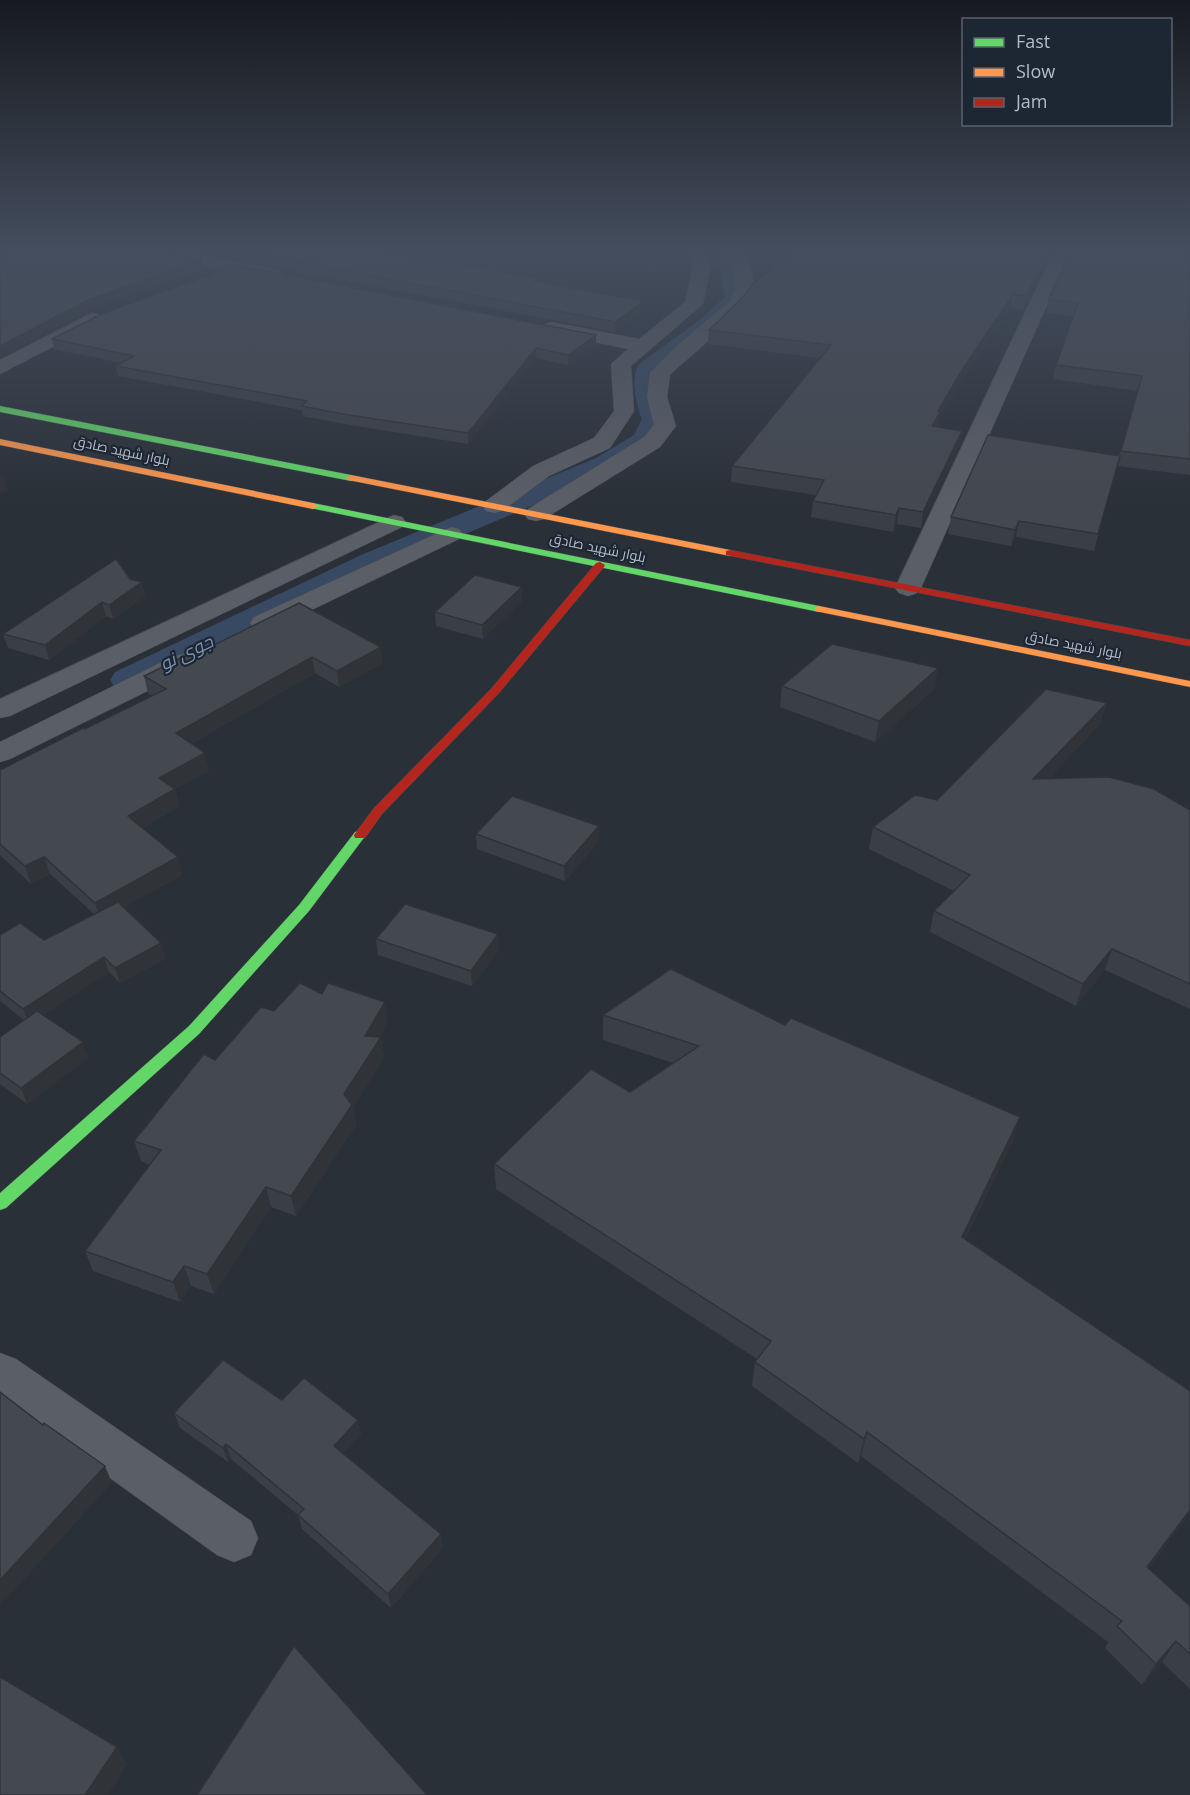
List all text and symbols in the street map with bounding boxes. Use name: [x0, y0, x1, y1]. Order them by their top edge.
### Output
legend: [962, 18, 1172, 126]
text: Fast: [1016, 29, 1050, 53]
text: Slow: [1016, 59, 1055, 83]
text: Jam: [1014, 89, 1048, 113]
street label: بلوار شهید صادق: [72, 431, 172, 469]
street label: بلوار شهید صادق: [548, 528, 648, 566]
street label: بلوار شهید صادق: [1024, 625, 1124, 663]
water label: جوی نو: [155, 628, 218, 675]

